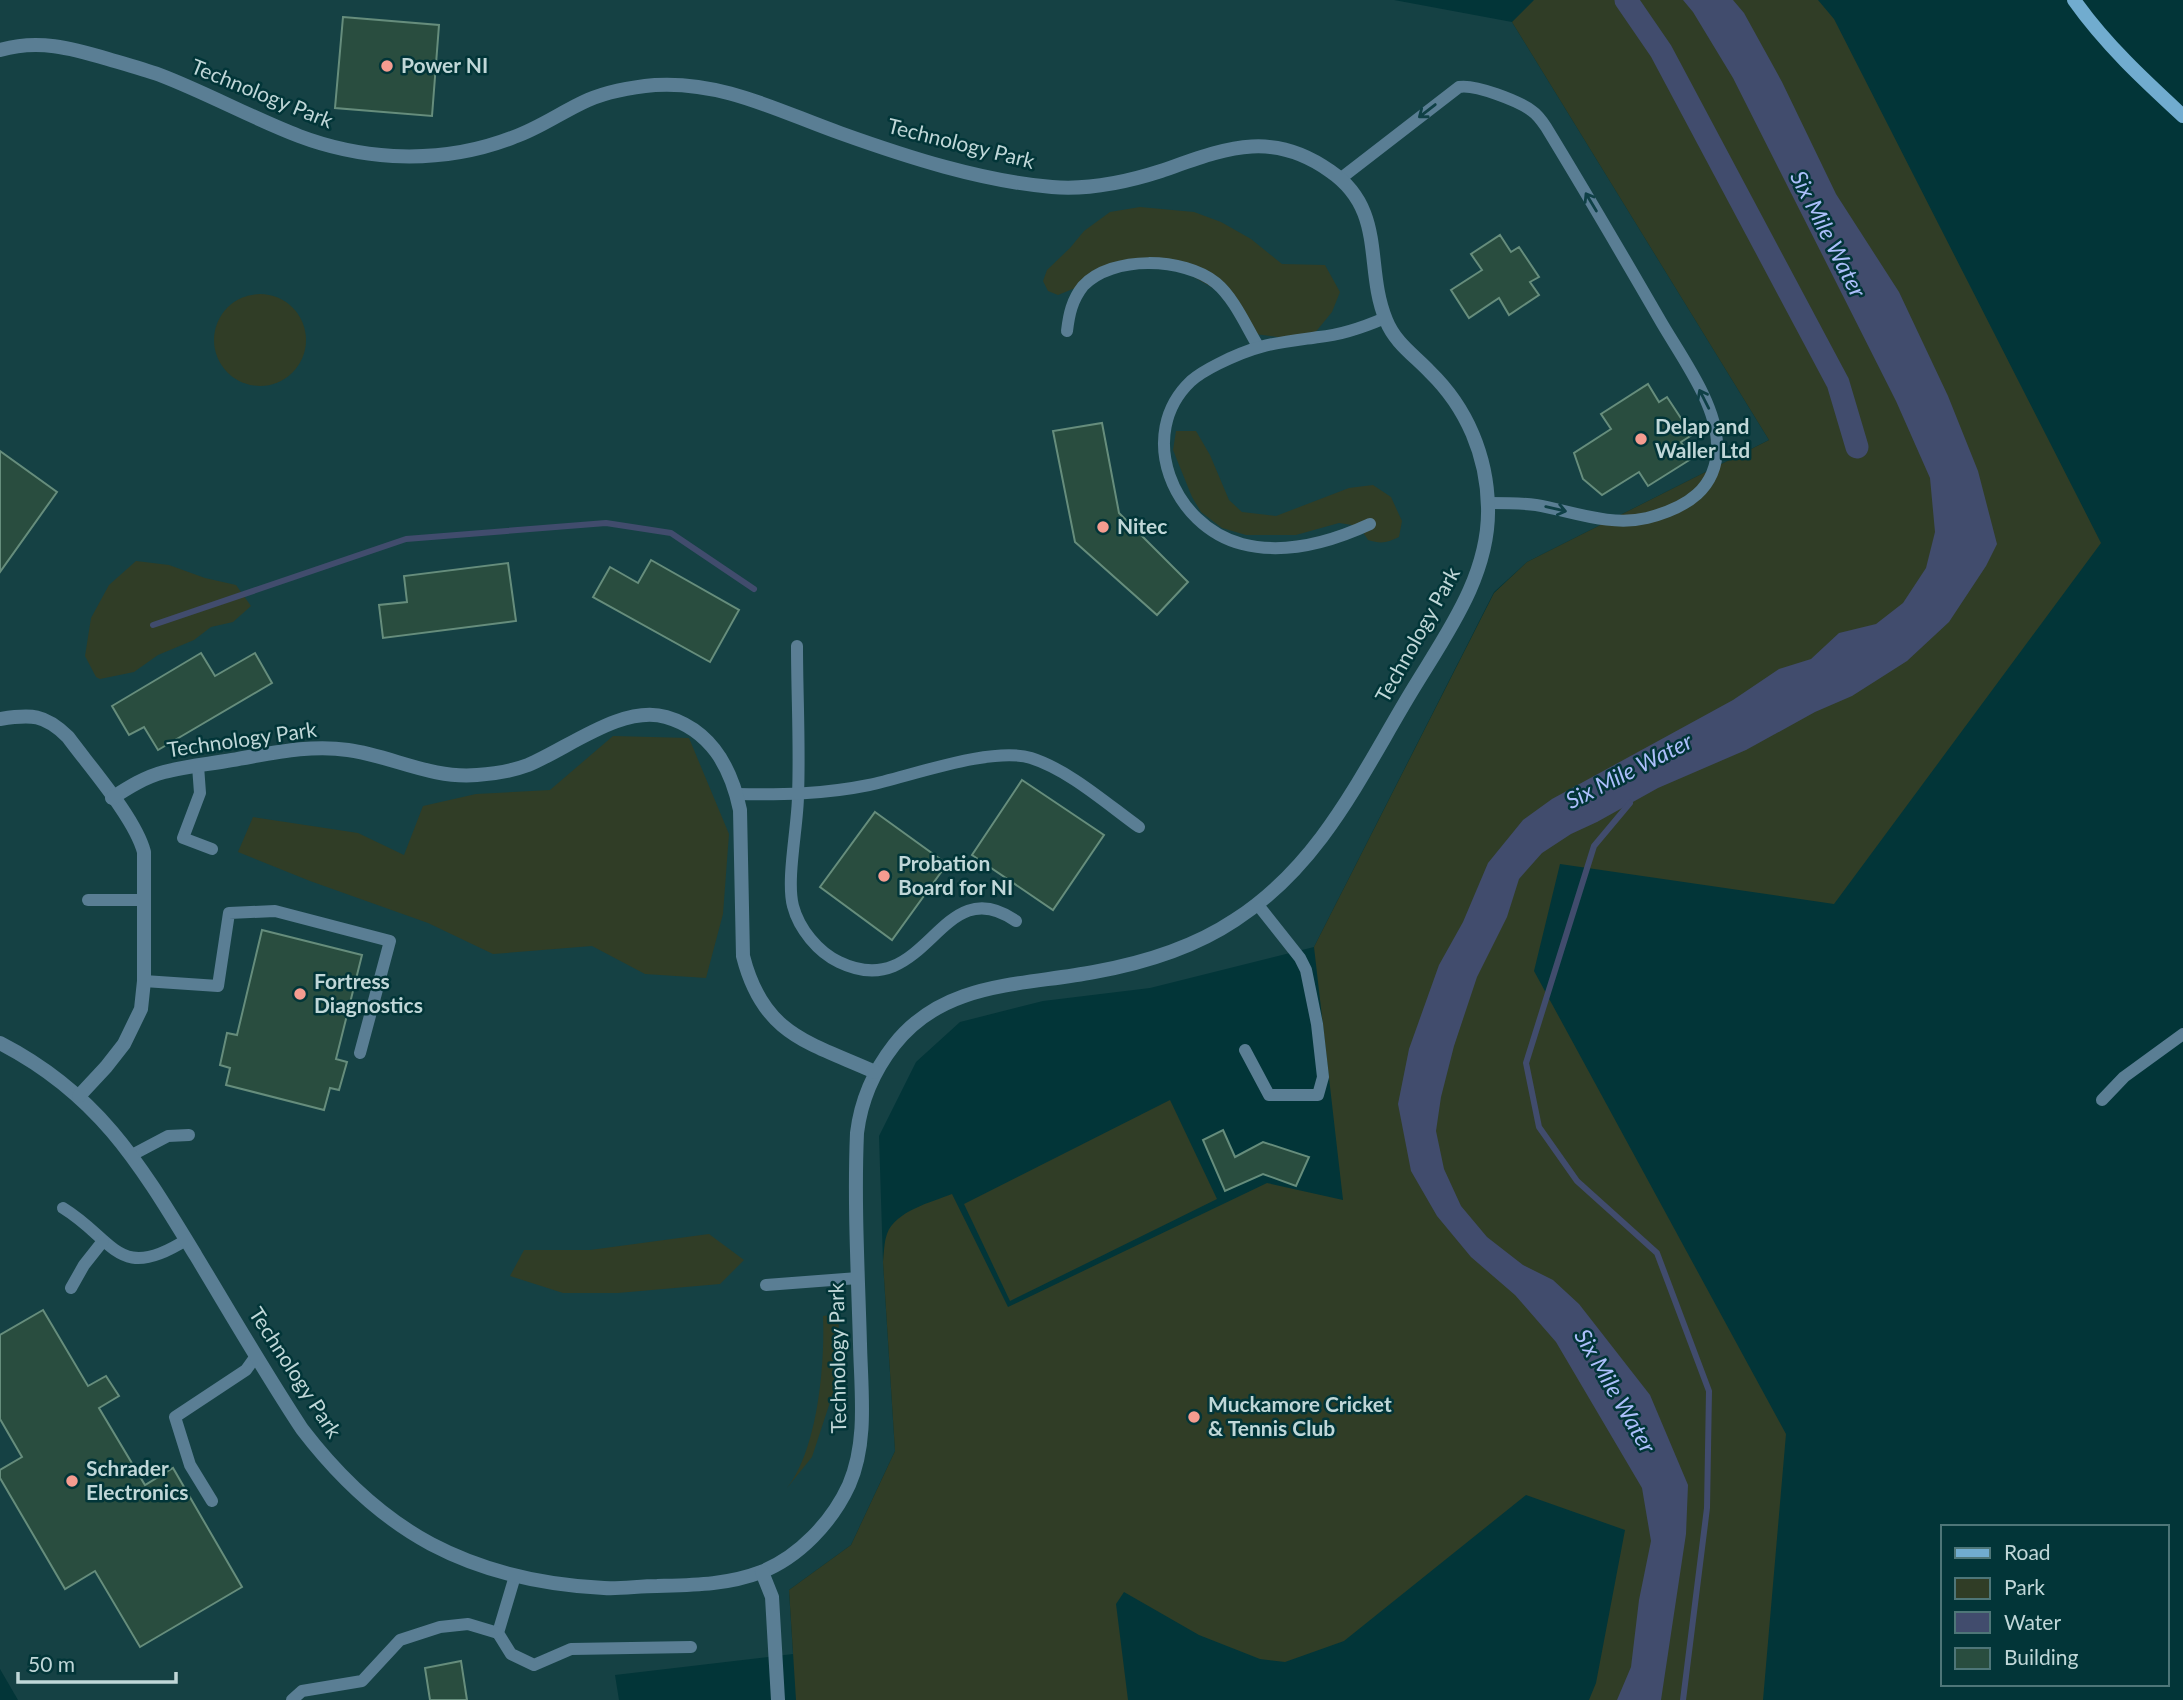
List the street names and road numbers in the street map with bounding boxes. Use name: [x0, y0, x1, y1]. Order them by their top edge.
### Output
street label: Technology Park: [188, 53, 337, 133]
street label: Technology Park: [885, 112, 1038, 173]
street label: Technology Park: [1369, 562, 1464, 706]
street label: Technology Park: [165, 716, 318, 761]
street label: Technology Park: [823, 1282, 850, 1434]
street label: Technology Park: [245, 1302, 348, 1442]

